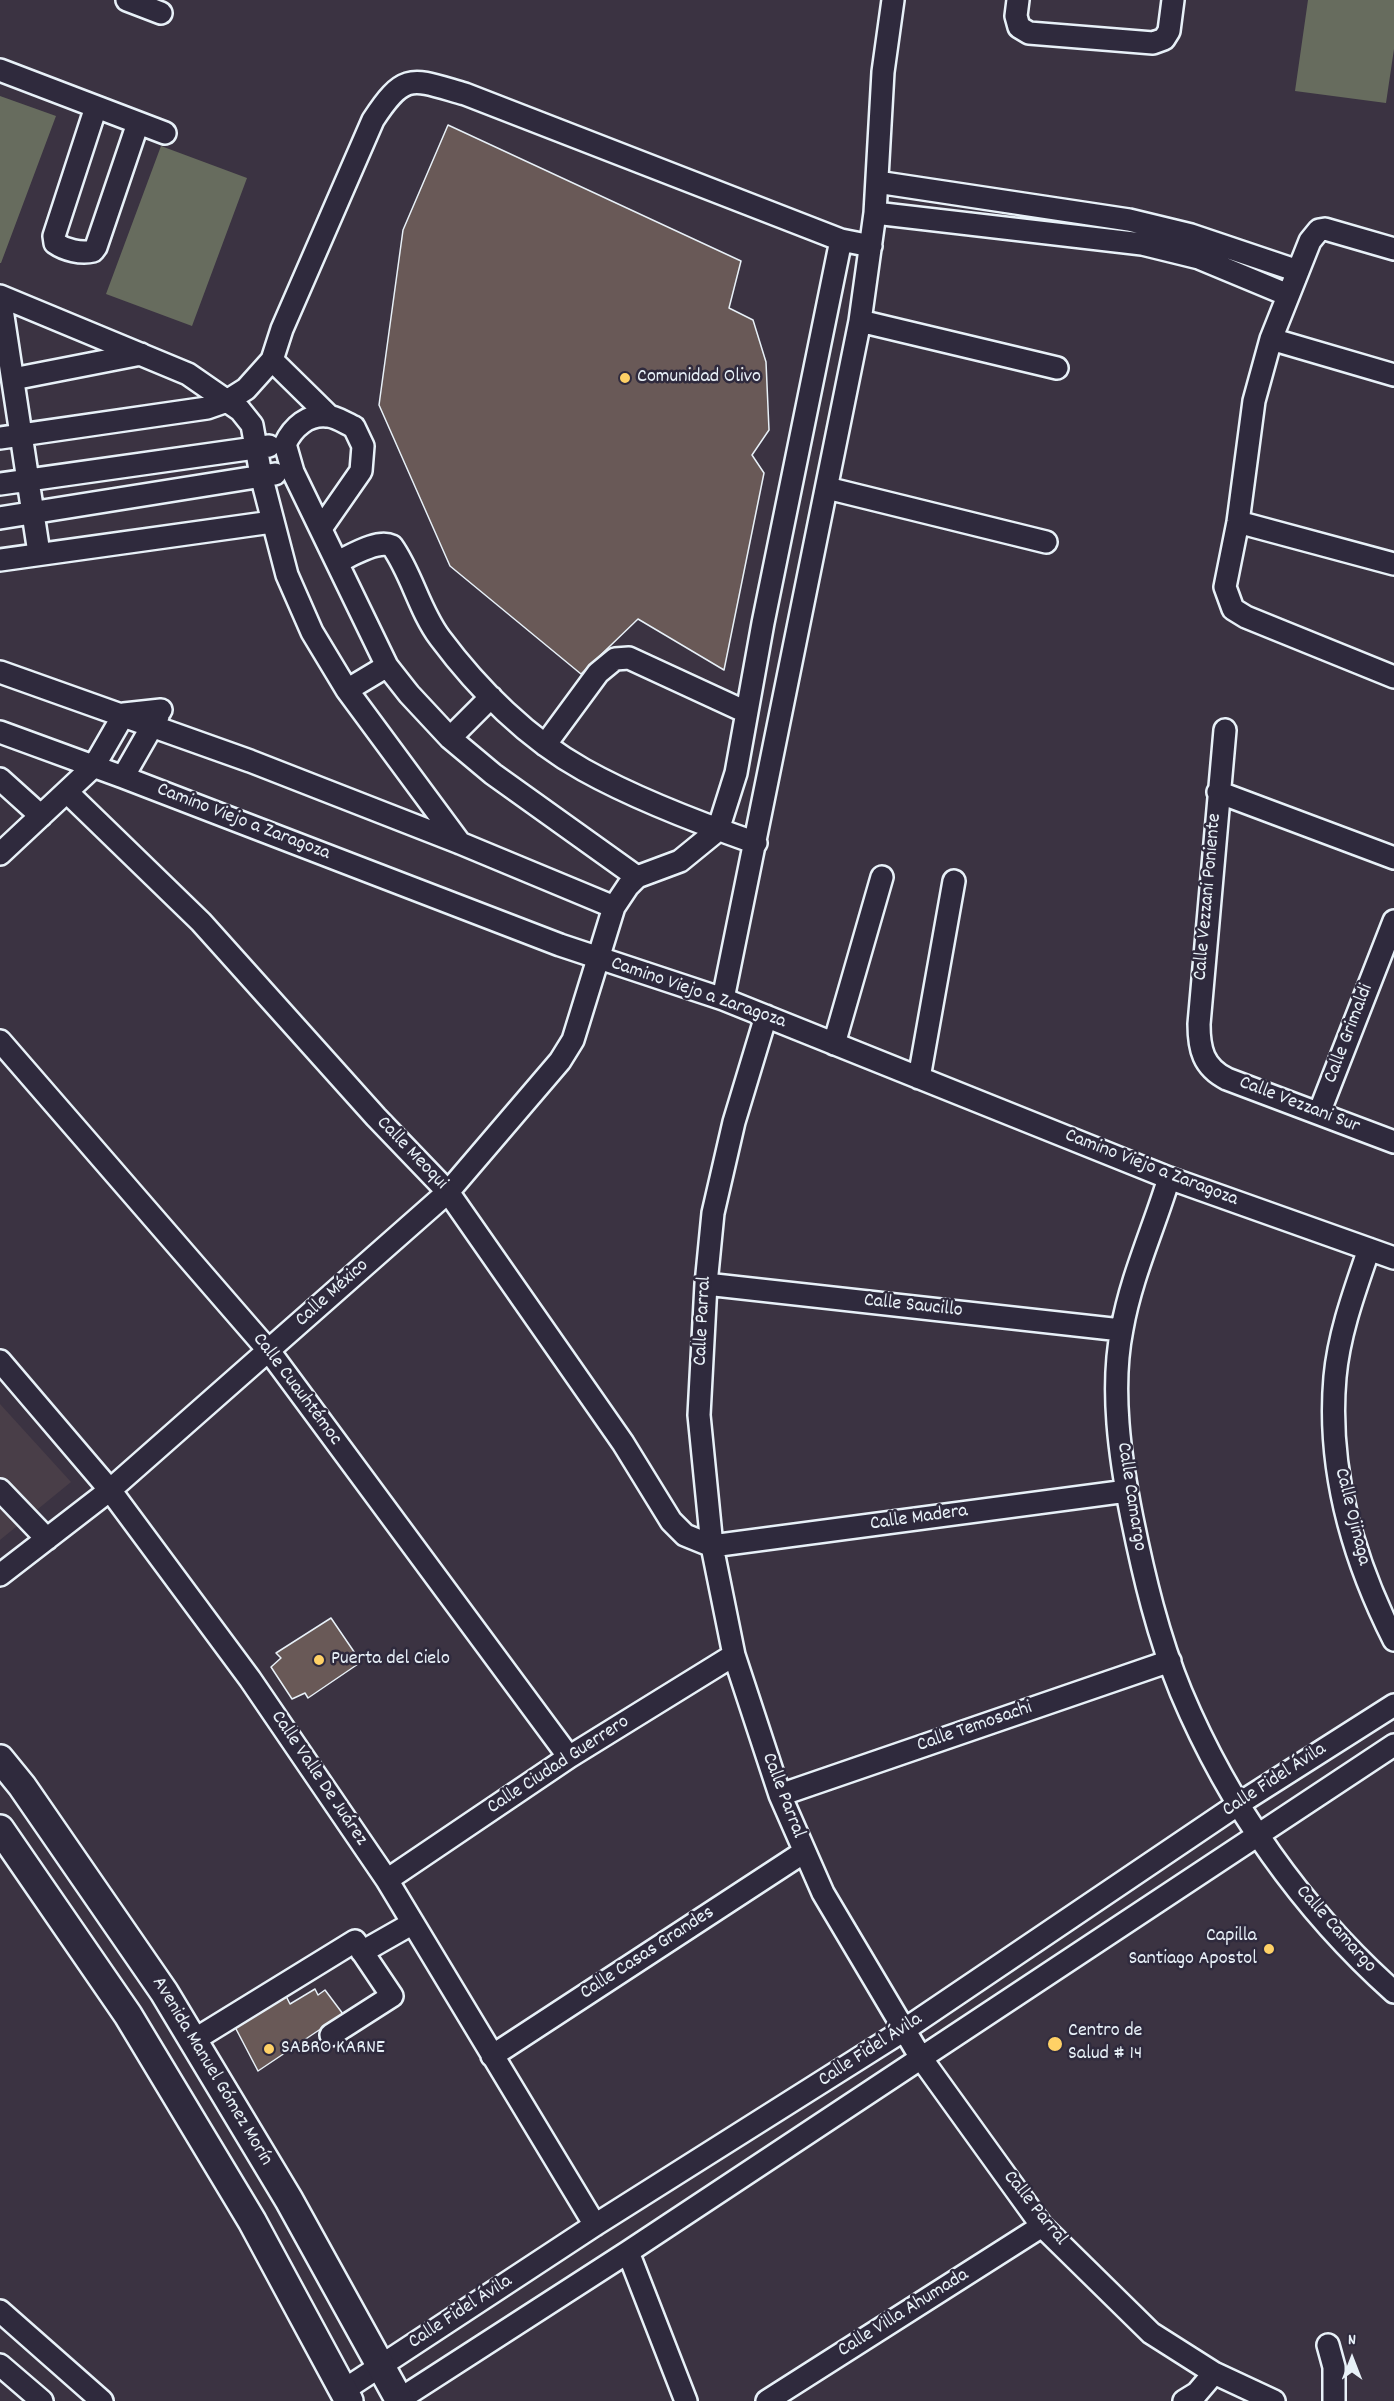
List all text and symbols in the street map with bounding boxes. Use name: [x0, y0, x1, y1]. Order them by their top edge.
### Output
place label: Comunidad Olivo: [637, 366, 761, 390]
marker: Comunidad Olivo: [618, 371, 632, 385]
street label: Camino Viejo a Zaragoza: [153, 779, 333, 867]
street label: Calle Vezzani Poniente: [1190, 812, 1228, 982]
street label: Camino Viejo a Zaragoza: [607, 953, 789, 1035]
street label: Calle Grimaldi: [1320, 981, 1380, 1087]
street label: Calle Vezzani Sur: [1235, 1072, 1363, 1140]
street label: Calle Meoqui: [370, 1112, 452, 1196]
street label: Camino Viejo a Zaragoza: [1061, 1125, 1241, 1213]
street label: Calle México: [291, 1255, 375, 1333]
street label: Calle Parral: [690, 1276, 718, 1366]
street label: Calle Saucillo: [862, 1290, 964, 1324]
street label: Calle Cuauhtémoc: [246, 1329, 346, 1451]
street label: Calle Camargo: [1110, 1441, 1150, 1553]
street label: Calle Ojinaga: [1327, 1466, 1375, 1568]
street label: Calle Madera: [869, 1500, 969, 1538]
place label: Puerta del Cielo: [331, 1648, 450, 1672]
marker: Puerta del Cielo: [312, 1653, 326, 1667]
street label: Calle Temosachi: [914, 1697, 1036, 1759]
street label: Calle Valle De Juárez: [264, 1707, 372, 1851]
street label: Calle Ciudad Guerrero: [483, 1711, 635, 1821]
street label: Calle Fidel Ávila: [1219, 1739, 1331, 1823]
street label: Calle Parral: [755, 1750, 809, 1842]
street label: Calle Camargo: [1289, 1881, 1381, 1979]
street label: Calle Casas Grandes: [576, 1902, 720, 2006]
place label: Capilla Santiago Apostol: [1128, 1925, 1257, 1972]
marker: Capilla Santiago Apostol: [1262, 1942, 1276, 1956]
street label: Avenida Manuel Gómez Morín: [145, 1973, 277, 2171]
street label: Calle Fidel Ávila: [815, 2009, 927, 2093]
place label: Centro de Salud # 14: [1068, 2020, 1142, 2067]
marker: Centro de Salud # 14: [1046, 2035, 1064, 2053]
place label: SABRO KARNE: [281, 2037, 385, 2061]
marker: SABRO KARNE: [262, 2042, 276, 2056]
street label: Calle Parral: [996, 2167, 1072, 2251]
street label: Calle Villa Ahumada: [834, 2264, 974, 2364]
street label: Calle Fidel Ávila: [405, 2271, 517, 2355]
north arrow: [1322, 2329, 1382, 2389]
text: N: [1348, 2329, 1356, 2352]

